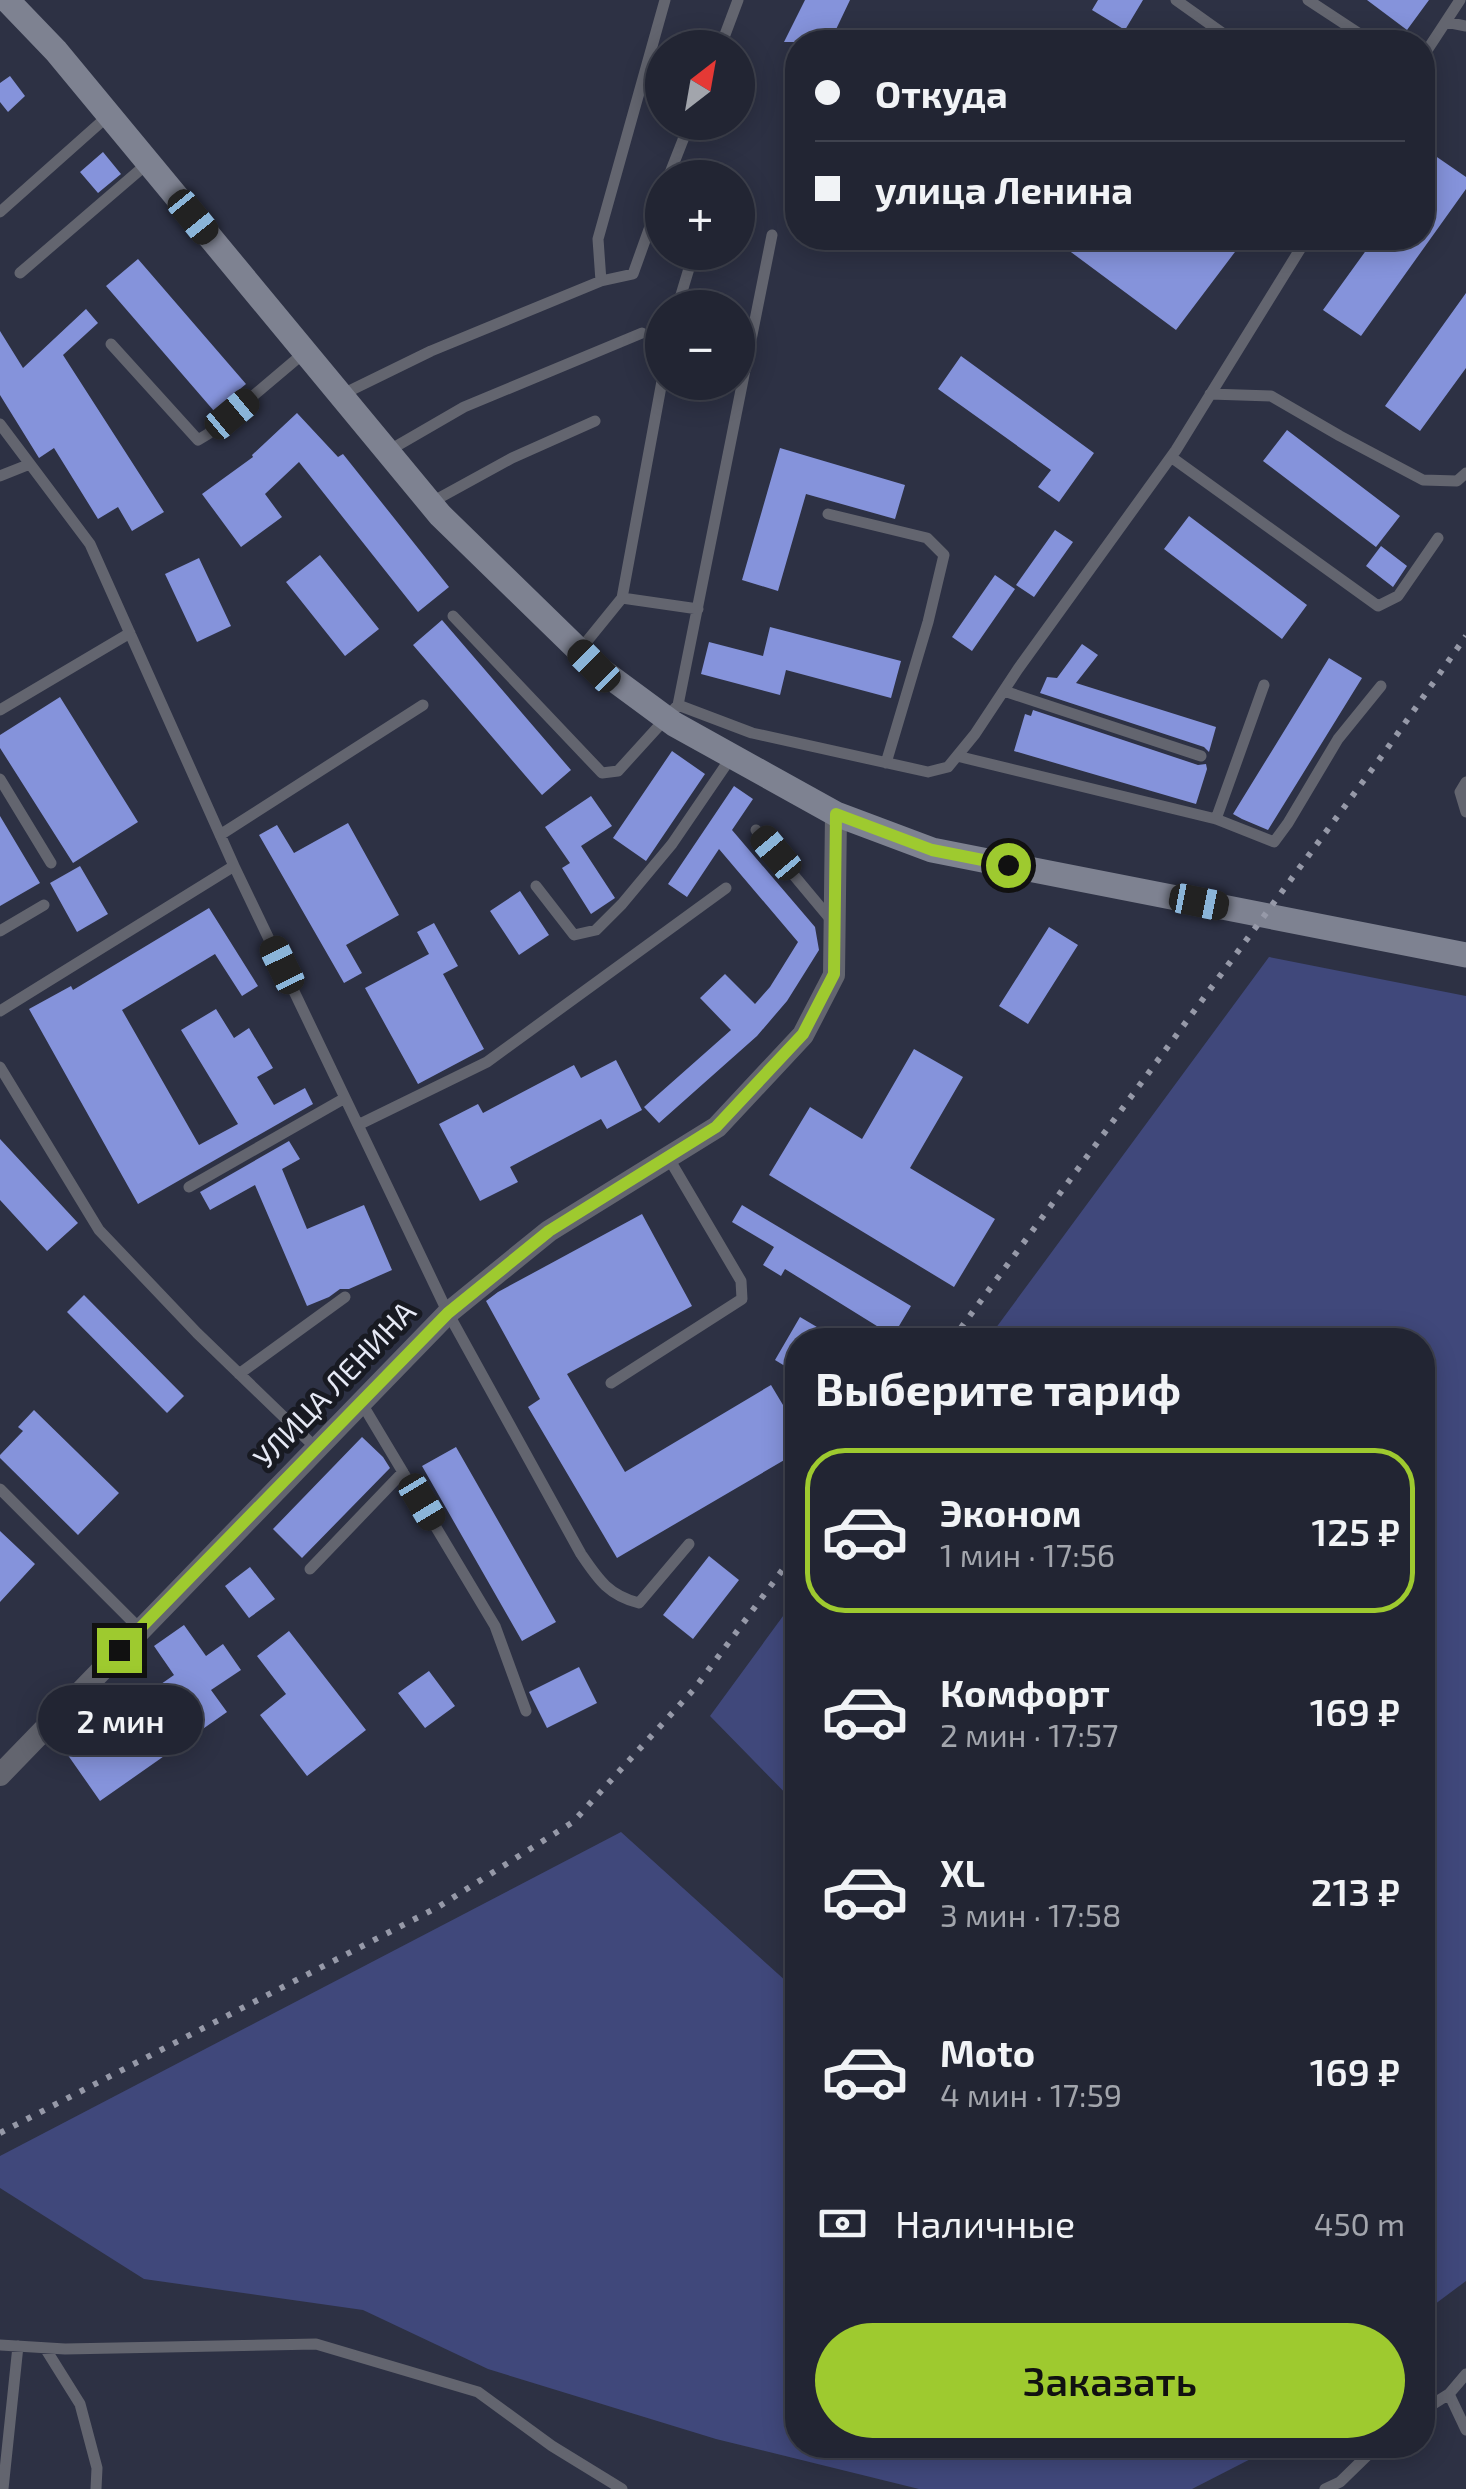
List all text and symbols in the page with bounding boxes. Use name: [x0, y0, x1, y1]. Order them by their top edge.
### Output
north arrow: [645, 30, 755, 140]
map controls: [645, 30, 755, 400]
text: Откуда: [875, 70, 1008, 116]
button: +: [645, 160, 755, 270]
text: улица Ленина: [875, 166, 1133, 212]
car: [162, 184, 224, 250]
button: −: [645, 290, 755, 400]
car: [199, 383, 265, 445]
car: [562, 634, 626, 698]
car: [745, 820, 807, 886]
route start: [986, 843, 1031, 888]
car: [1167, 882, 1231, 922]
car: [255, 931, 309, 999]
street label: УЛИЦА ЛЕНИНА: [245, 1293, 422, 1474]
text: Выберите тариф: [815, 1361, 1181, 1415]
car: [394, 1469, 450, 1535]
icon: car: [820, 1486, 910, 1576]
text: Эконом: [940, 1489, 1082, 1535]
text: 125 ₽: [1311, 1508, 1400, 1554]
text: 1 мин · 17:56: [940, 1535, 1115, 1573]
route end: [97, 1628, 142, 1673]
icon: car: [820, 1666, 910, 1756]
text: Комфорт: [940, 1669, 1110, 1715]
callout: 2 мин: [36, 1685, 202, 1755]
text: 169 ₽: [1310, 1688, 1400, 1734]
text: 2 мин: [76, 1701, 165, 1739]
text: 2 мин · 17:57: [940, 1715, 1119, 1753]
icon: car: [820, 1846, 910, 1936]
text: XL: [940, 1849, 985, 1895]
text: 213 ₽: [1311, 1868, 1400, 1914]
text: 3 мин · 17:58: [940, 1895, 1121, 1933]
icon: car: [820, 2026, 910, 2116]
text: Moto: [940, 2029, 1035, 2075]
text: 169 ₽: [1310, 2048, 1400, 2094]
text: 4 мин · 17:59: [940, 2075, 1122, 2113]
icon: cash: [815, 2196, 870, 2251]
text: Наличные: [895, 2200, 1075, 2246]
text: 450 m: [1314, 2204, 1405, 2242]
button: Заказать: [815, 2323, 1405, 2438]

